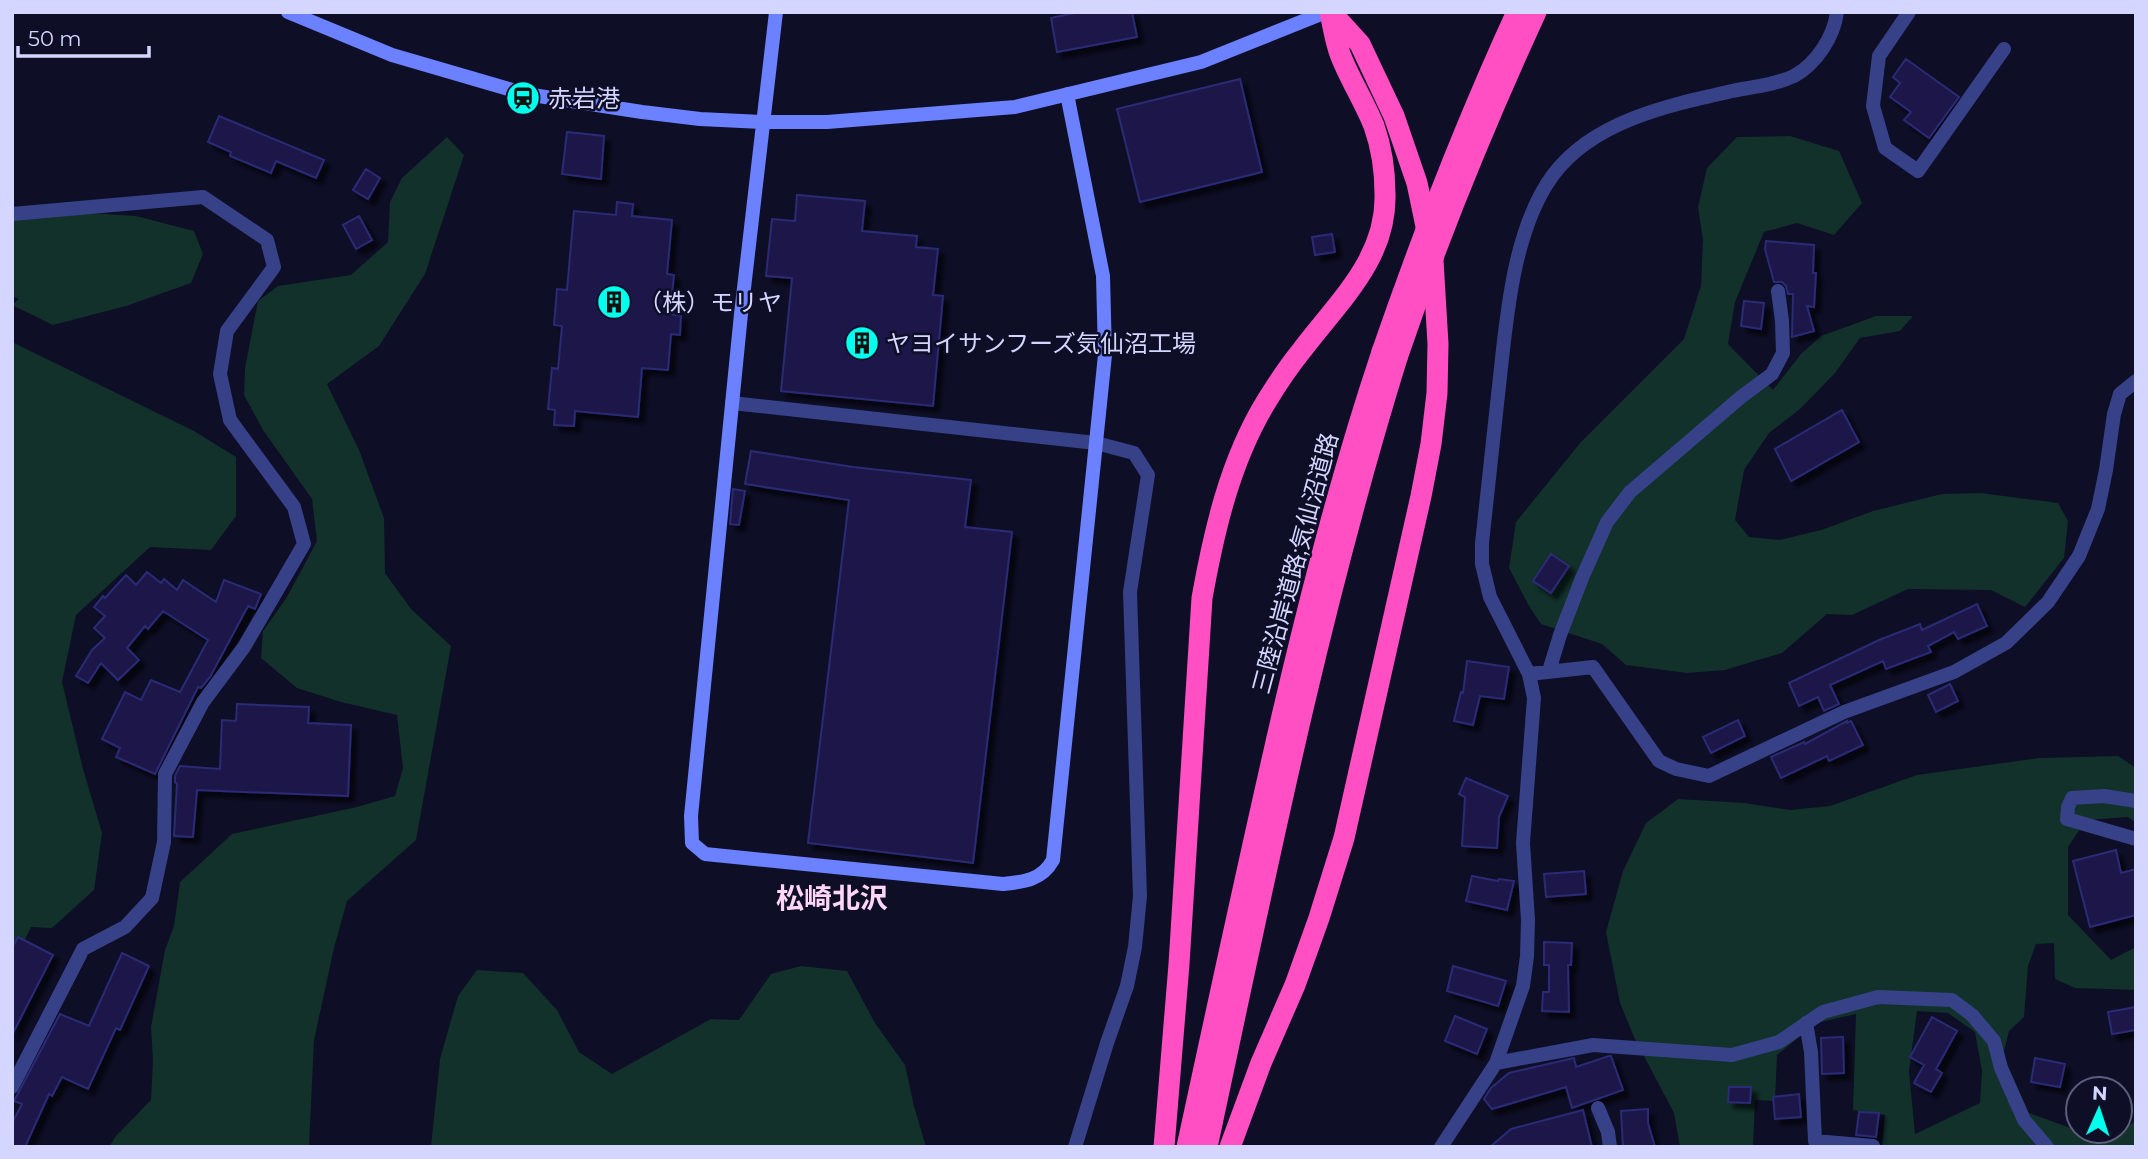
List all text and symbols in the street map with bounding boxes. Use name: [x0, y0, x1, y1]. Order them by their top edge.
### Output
scale bar: [18, 14, 149, 58]
text: 50 m: [28, 26, 82, 51]
station icon: 赤岩港: [504, 79, 542, 117]
place label: 赤岩港: [548, 84, 620, 113]
building icon: （株）モリヤ: [595, 283, 633, 321]
place label: （株）モリヤ: [638, 288, 782, 317]
building icon: ヤヨイサンフーズ気仙沼工場: [843, 324, 881, 362]
place label: ヤヨイサンフーズ気仙沼工場: [886, 329, 1196, 358]
street label: 三陸沿岸道路;気仙沼道路: [1246, 429, 1344, 697]
district label: 松崎北沢: [776, 881, 888, 915]
north arrow: [2064, 1075, 2134, 1145]
text: N: [2092, 1082, 2108, 1105]

